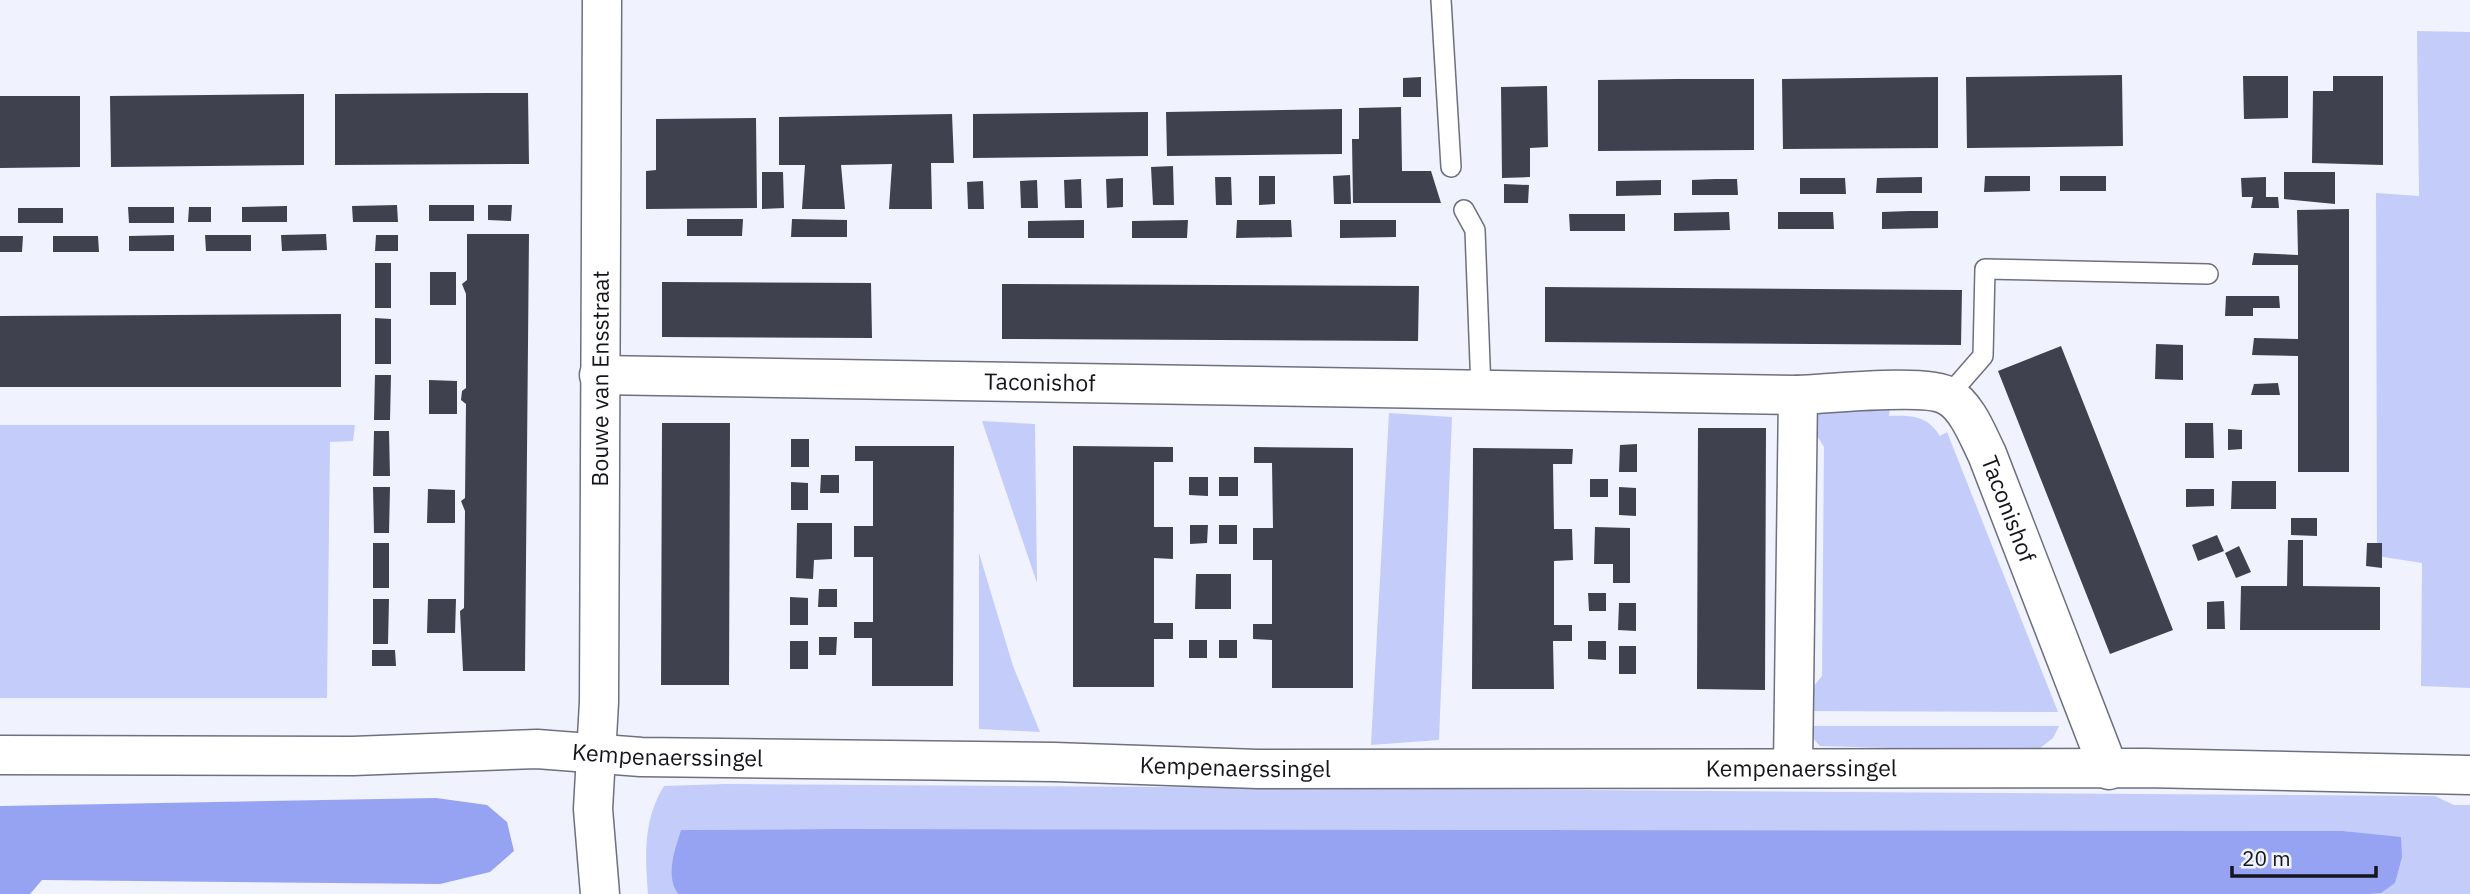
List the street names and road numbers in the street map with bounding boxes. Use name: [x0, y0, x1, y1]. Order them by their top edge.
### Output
street label: Bouwe van Ensstraat: [584, 270, 615, 487]
street label: Taconishof: [984, 365, 1096, 397]
street label: Taconishof: [1975, 451, 2043, 566]
street label: Kempenaerssingel: [571, 736, 763, 772]
street label: Kempenaerssingel: [1139, 749, 1331, 783]
street label: Kempenaerssingel: [1706, 752, 1897, 782]

